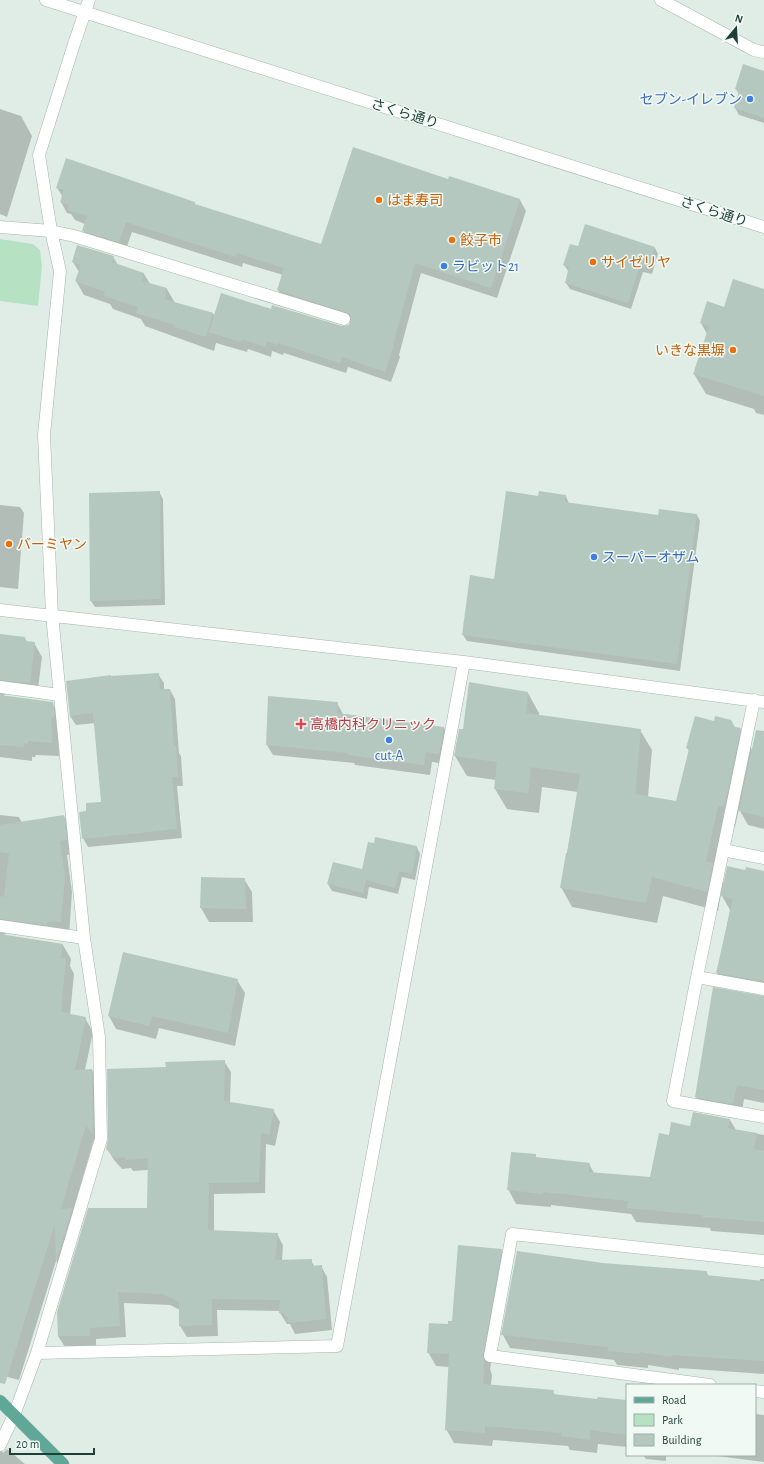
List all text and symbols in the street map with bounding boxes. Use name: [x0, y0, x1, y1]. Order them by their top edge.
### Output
north arrow: [716, 8, 756, 48]
text: N: [734, 13, 744, 25]
place label: セブン-イレブン: [640, 91, 742, 107]
marker: セブン-イレブン: [745, 94, 755, 104]
street label: さくら通り: [369, 96, 441, 131]
place label: はま寿司: [387, 193, 443, 208]
street label: さくら通り: [678, 194, 749, 229]
marker: はま寿司: [374, 195, 384, 205]
place label: 餃子市: [460, 233, 502, 248]
marker: 餃子市: [447, 235, 457, 245]
place label: サイゼリヤ: [601, 255, 671, 270]
marker: サイゼリヤ: [588, 257, 598, 267]
place label: ラビット21: [452, 259, 519, 274]
marker: ラビット21: [439, 261, 449, 271]
place label: いきな黒塀: [655, 343, 725, 358]
marker: いきな黒塀: [728, 345, 738, 355]
place label: バーミヤン: [17, 537, 87, 552]
marker: バーミヤン: [4, 539, 14, 549]
place label: スーパーオザム: [602, 550, 700, 565]
marker: スーパーオザム: [589, 552, 599, 562]
place label: 高橋内科クリニック: [310, 717, 436, 732]
marker: 高橋内科クリニック: [295, 718, 307, 730]
marker: cut-A: [384, 735, 394, 745]
place label: cut-A: [375, 749, 403, 763]
legend: [626, 1384, 756, 1456]
text: Road: [662, 1394, 686, 1406]
text: Park: [662, 1414, 683, 1426]
scale bar: [10, 1430, 94, 1456]
text: Building: [662, 1434, 702, 1446]
text: 20 m: [16, 1438, 39, 1450]

